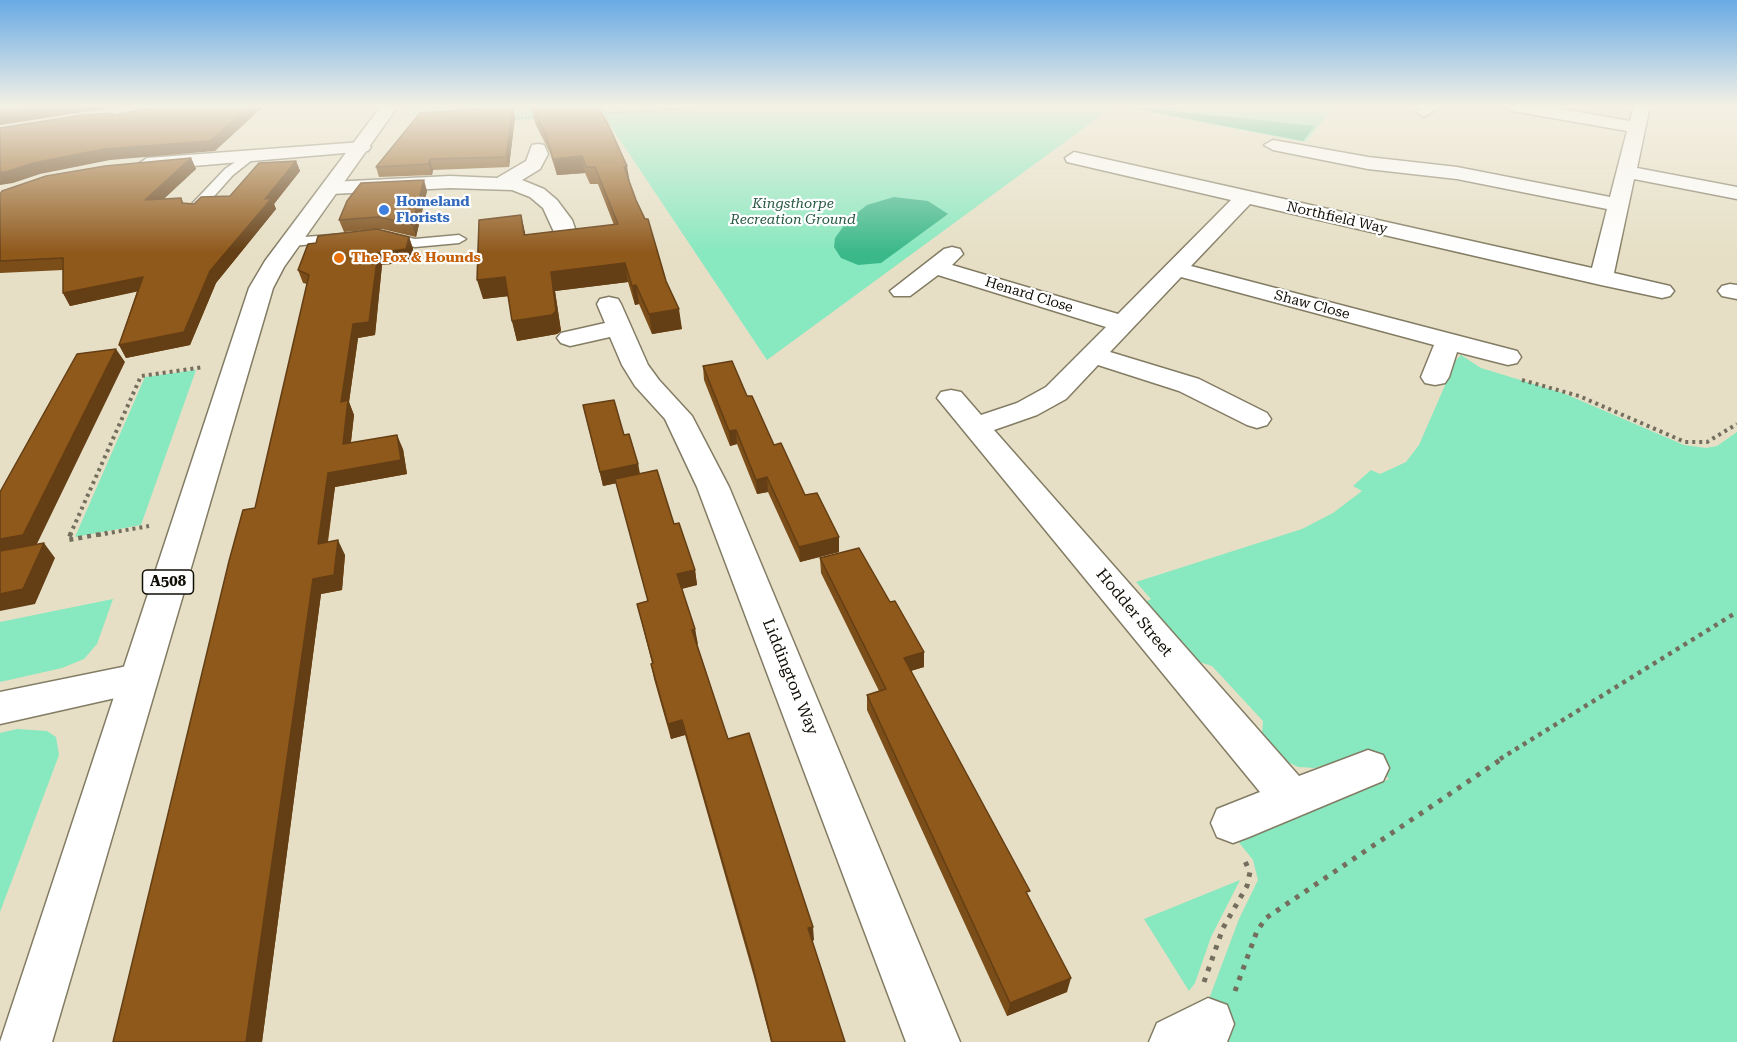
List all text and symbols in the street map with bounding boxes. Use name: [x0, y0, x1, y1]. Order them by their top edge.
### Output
place label: Homeland Florists: [396, 194, 470, 226]
park label: Kingsthorpe Recreation Ground: [730, 196, 856, 228]
street label: Northfield Way: [1285, 198, 1389, 238]
marker: Homeland Florists: [377, 203, 391, 217]
place label: The Fox & Hounds: [351, 250, 481, 266]
marker: The Fox & Hounds: [332, 251, 346, 265]
street label: Henard Close: [983, 274, 1075, 316]
street label: Shaw Close: [1272, 287, 1352, 323]
street label: Hodder Street: [1092, 565, 1176, 661]
road number: A508: [142, 570, 194, 594]
street label: Liddington Way: [758, 616, 822, 738]

